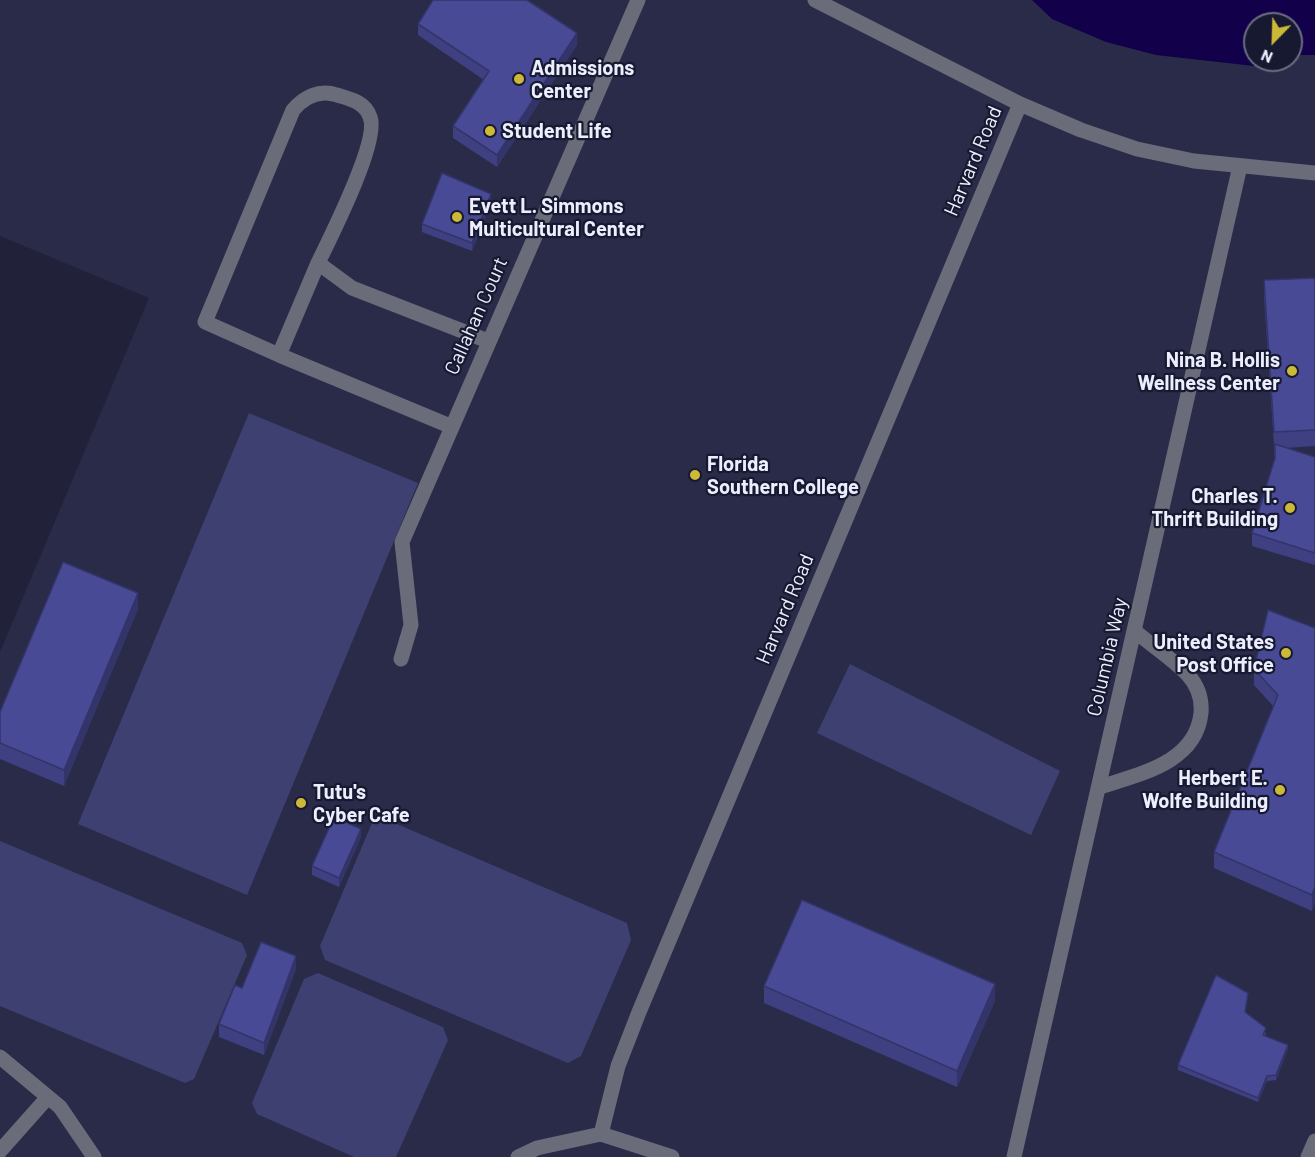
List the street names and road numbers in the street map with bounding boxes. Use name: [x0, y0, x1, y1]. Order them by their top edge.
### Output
street label: Harvard Road: [939, 102, 1007, 220]
street label: Callahan Court: [439, 254, 513, 378]
street label: Harvard Road: [751, 550, 819, 668]
street label: Columbia Way: [1082, 595, 1132, 719]

